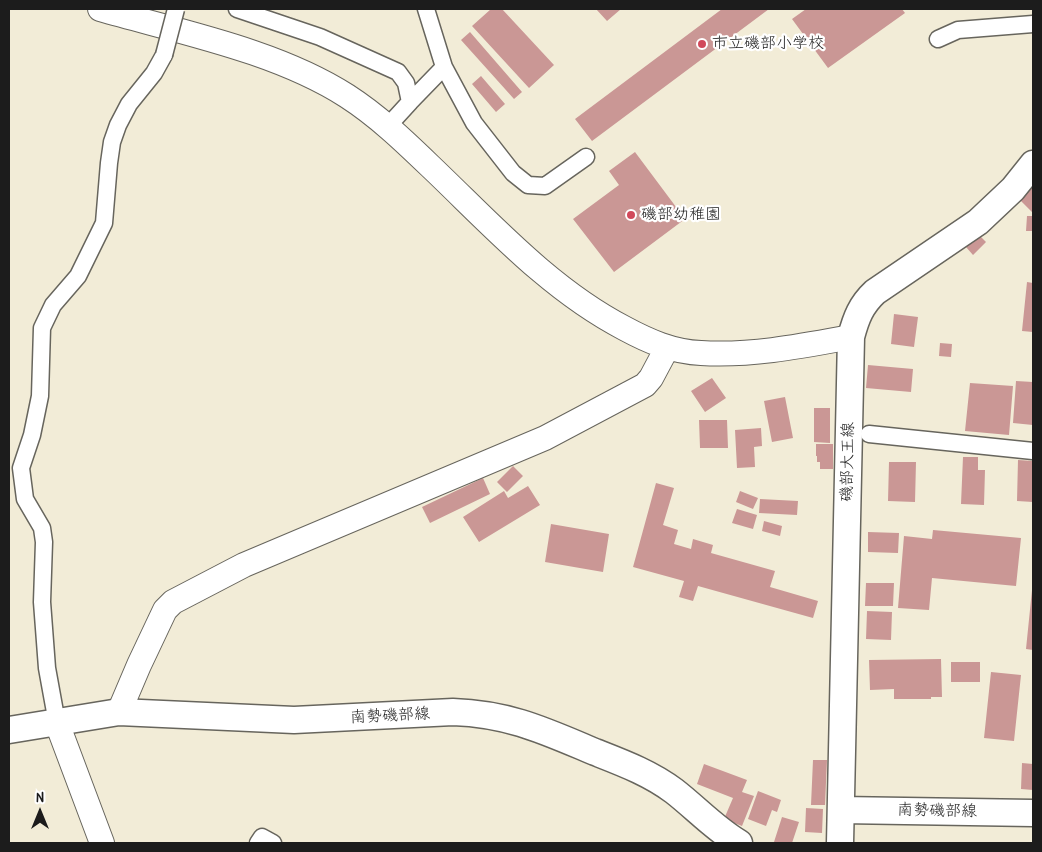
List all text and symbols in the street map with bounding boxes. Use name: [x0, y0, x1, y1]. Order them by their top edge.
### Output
place label: 市立磯部小学校: [712, 34, 824, 54]
marker: 市立磯部小学校: [696, 38, 708, 50]
place label: 磯部幼稚園: [641, 205, 721, 225]
marker: 磯部幼稚園: [625, 209, 637, 221]
street label: 磯部大王線: [838, 422, 858, 502]
street label: 南勢磯部線: [350, 704, 430, 728]
north arrow: [15, 787, 65, 837]
text: N: [36, 787, 44, 806]
street label: 南勢磯部線: [897, 801, 977, 821]

